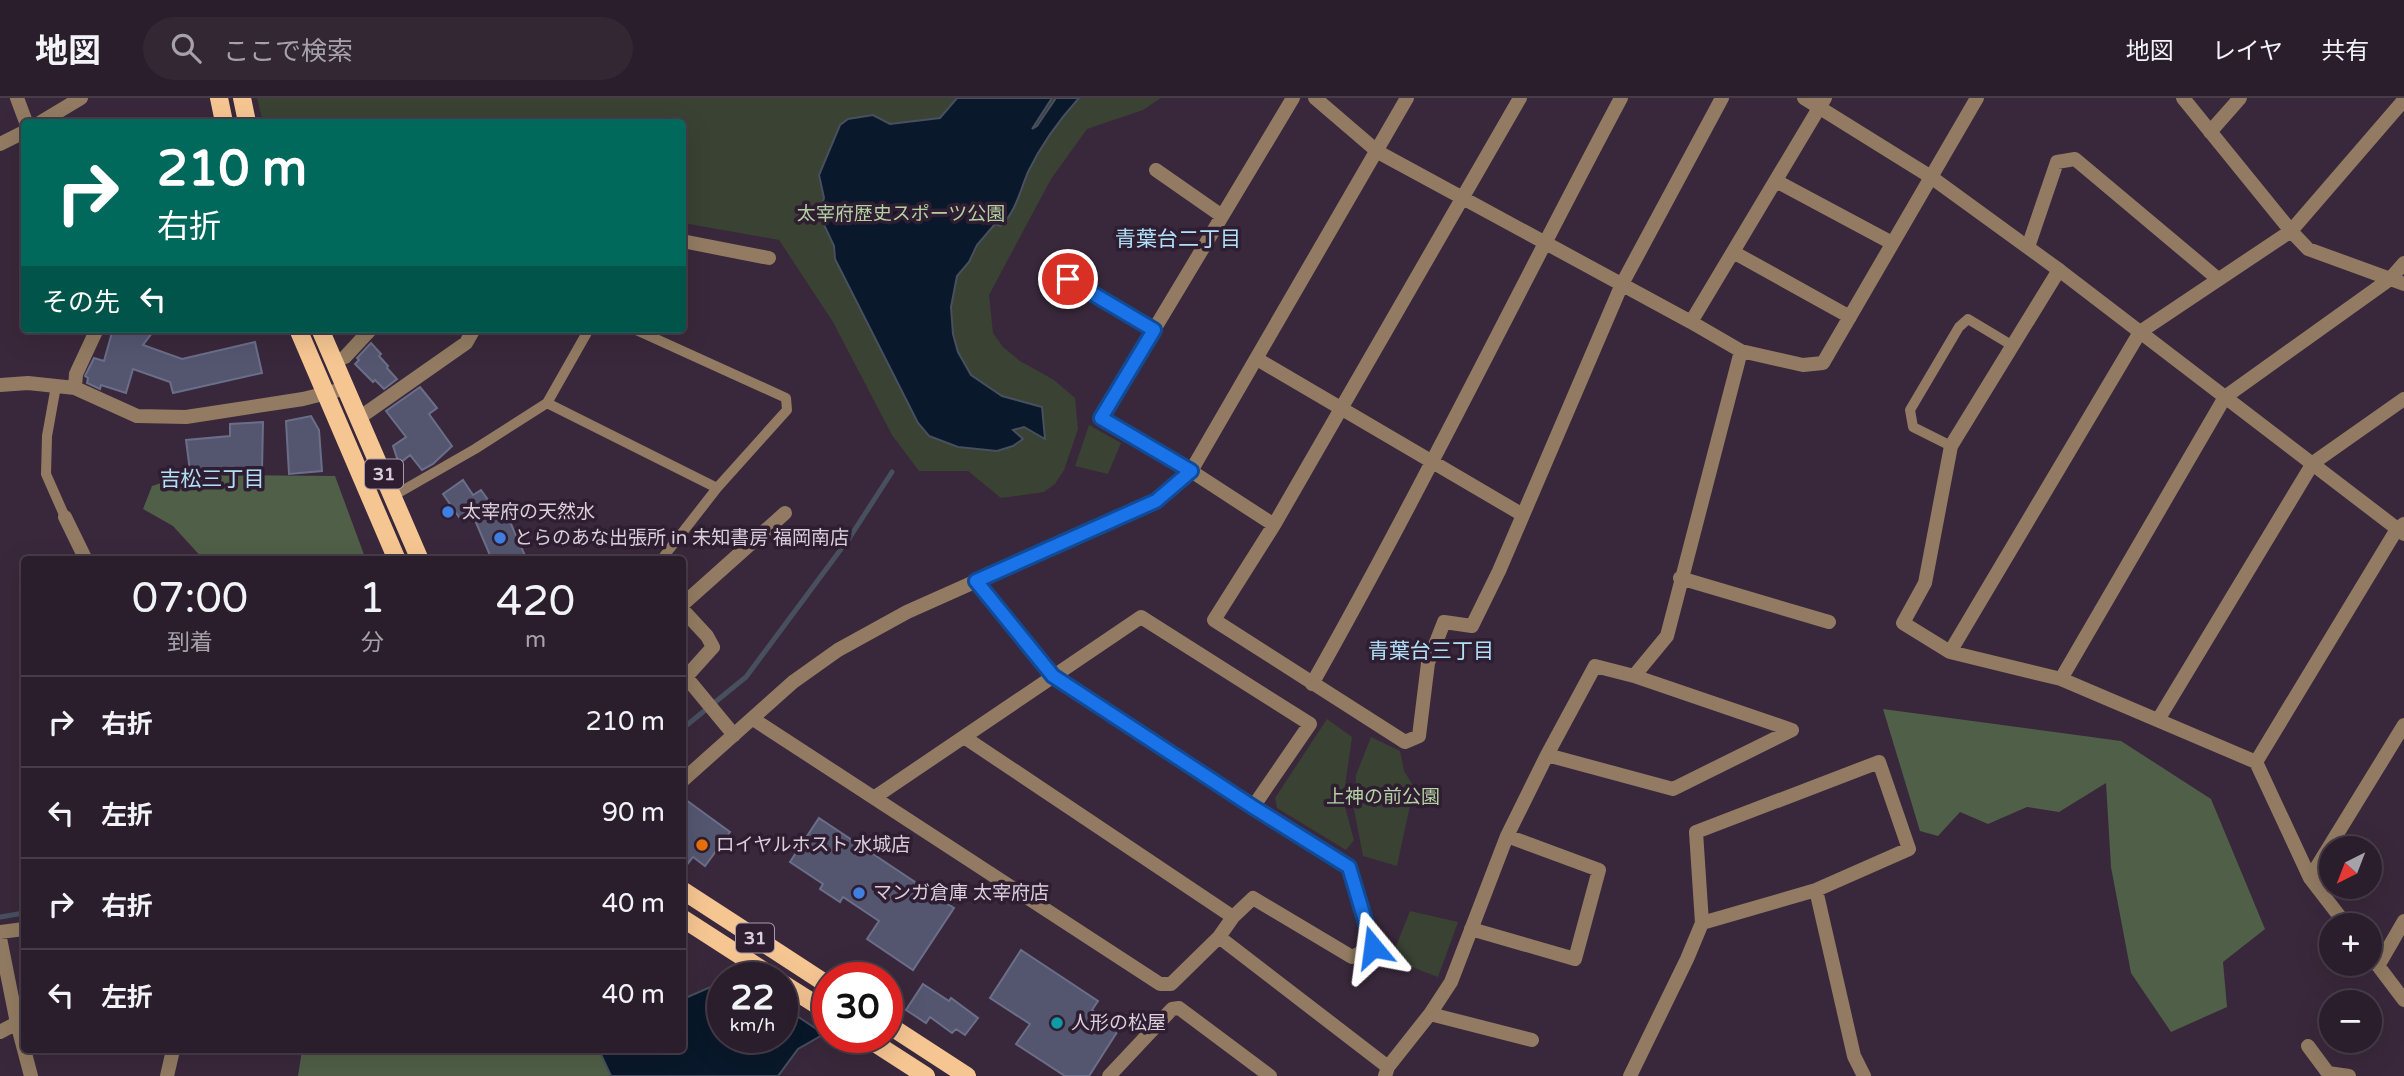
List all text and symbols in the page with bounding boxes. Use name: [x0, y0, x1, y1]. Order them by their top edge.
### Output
search box: [143, 17, 633, 80]
icon: search: [167, 29, 205, 67]
text: 地図: [35, 32, 101, 71]
text: ここで検索: [223, 36, 353, 67]
text: 地図: [2126, 37, 2174, 66]
text: レイヤ: [2212, 37, 2283, 66]
text: 共有: [2321, 37, 2369, 66]
text: 210 m: [157, 140, 307, 199]
icon: right: [42, 147, 133, 238]
park label: 太宰府歴史スポーツ公園: [797, 203, 1005, 225]
text: 右折: [157, 208, 221, 246]
district label: 青葉台二丁目: [1115, 227, 1241, 252]
pin: [1038, 249, 1098, 309]
icon: arrive: [1049, 260, 1087, 298]
icon: left: [134, 280, 172, 318]
text: その先: [42, 287, 120, 318]
road number: 31: [365, 460, 403, 488]
district label: 吉松三丁目: [160, 467, 265, 492]
place label: 太宰府の天然水: [462, 501, 595, 523]
marker: 太宰府の天然水: [440, 504, 456, 520]
place label: とらのあな出張所 in 未知書房 福岡南店: [514, 527, 849, 549]
marker: とらのあな出張所 in 未知書房 福岡南店: [492, 530, 508, 546]
text: 07:00: [132, 573, 248, 624]
text: 1: [359, 573, 385, 624]
text: 420: [496, 576, 575, 627]
text: m: [525, 626, 546, 654]
text: 到着: [167, 629, 213, 657]
text: 分: [361, 629, 384, 657]
district label: 青葉台三丁目: [1368, 639, 1494, 664]
icon: right: [42, 703, 80, 741]
text: 210 m: [585, 706, 665, 737]
text: 右折: [101, 709, 153, 740]
park label: 上神の前公園: [1326, 786, 1440, 808]
icon: left: [42, 794, 80, 832]
text: 90 m: [602, 797, 665, 828]
text: 左折: [101, 800, 153, 831]
place label: ロイヤルホスト 水城店: [716, 834, 910, 856]
north arrow: [2319, 836, 2382, 900]
map controls: [2319, 836, 2382, 1053]
marker: ロイヤルホスト 水城店: [694, 837, 710, 853]
place label: マンガ倉庫 太宰府店: [873, 882, 1049, 904]
icon: right: [42, 885, 80, 923]
marker: マンガ倉庫 太宰府店: [851, 885, 867, 901]
text: 40 m: [602, 888, 665, 919]
text: 右折: [101, 891, 153, 922]
position arrow: [1336, 910, 1410, 984]
button: +: [2319, 913, 2382, 976]
road number: 31: [736, 924, 774, 952]
speed limit sign: 30: [812, 962, 903, 1053]
icon: left: [42, 976, 80, 1014]
text: 22: [731, 977, 774, 1019]
text: 40 m: [602, 979, 665, 1010]
text: 左折: [101, 982, 153, 1013]
button: −: [2319, 990, 2382, 1053]
place label: 人形の松屋: [1071, 1012, 1166, 1034]
text: km/h: [730, 1014, 775, 1036]
marker: 人形の松屋: [1049, 1015, 1065, 1031]

